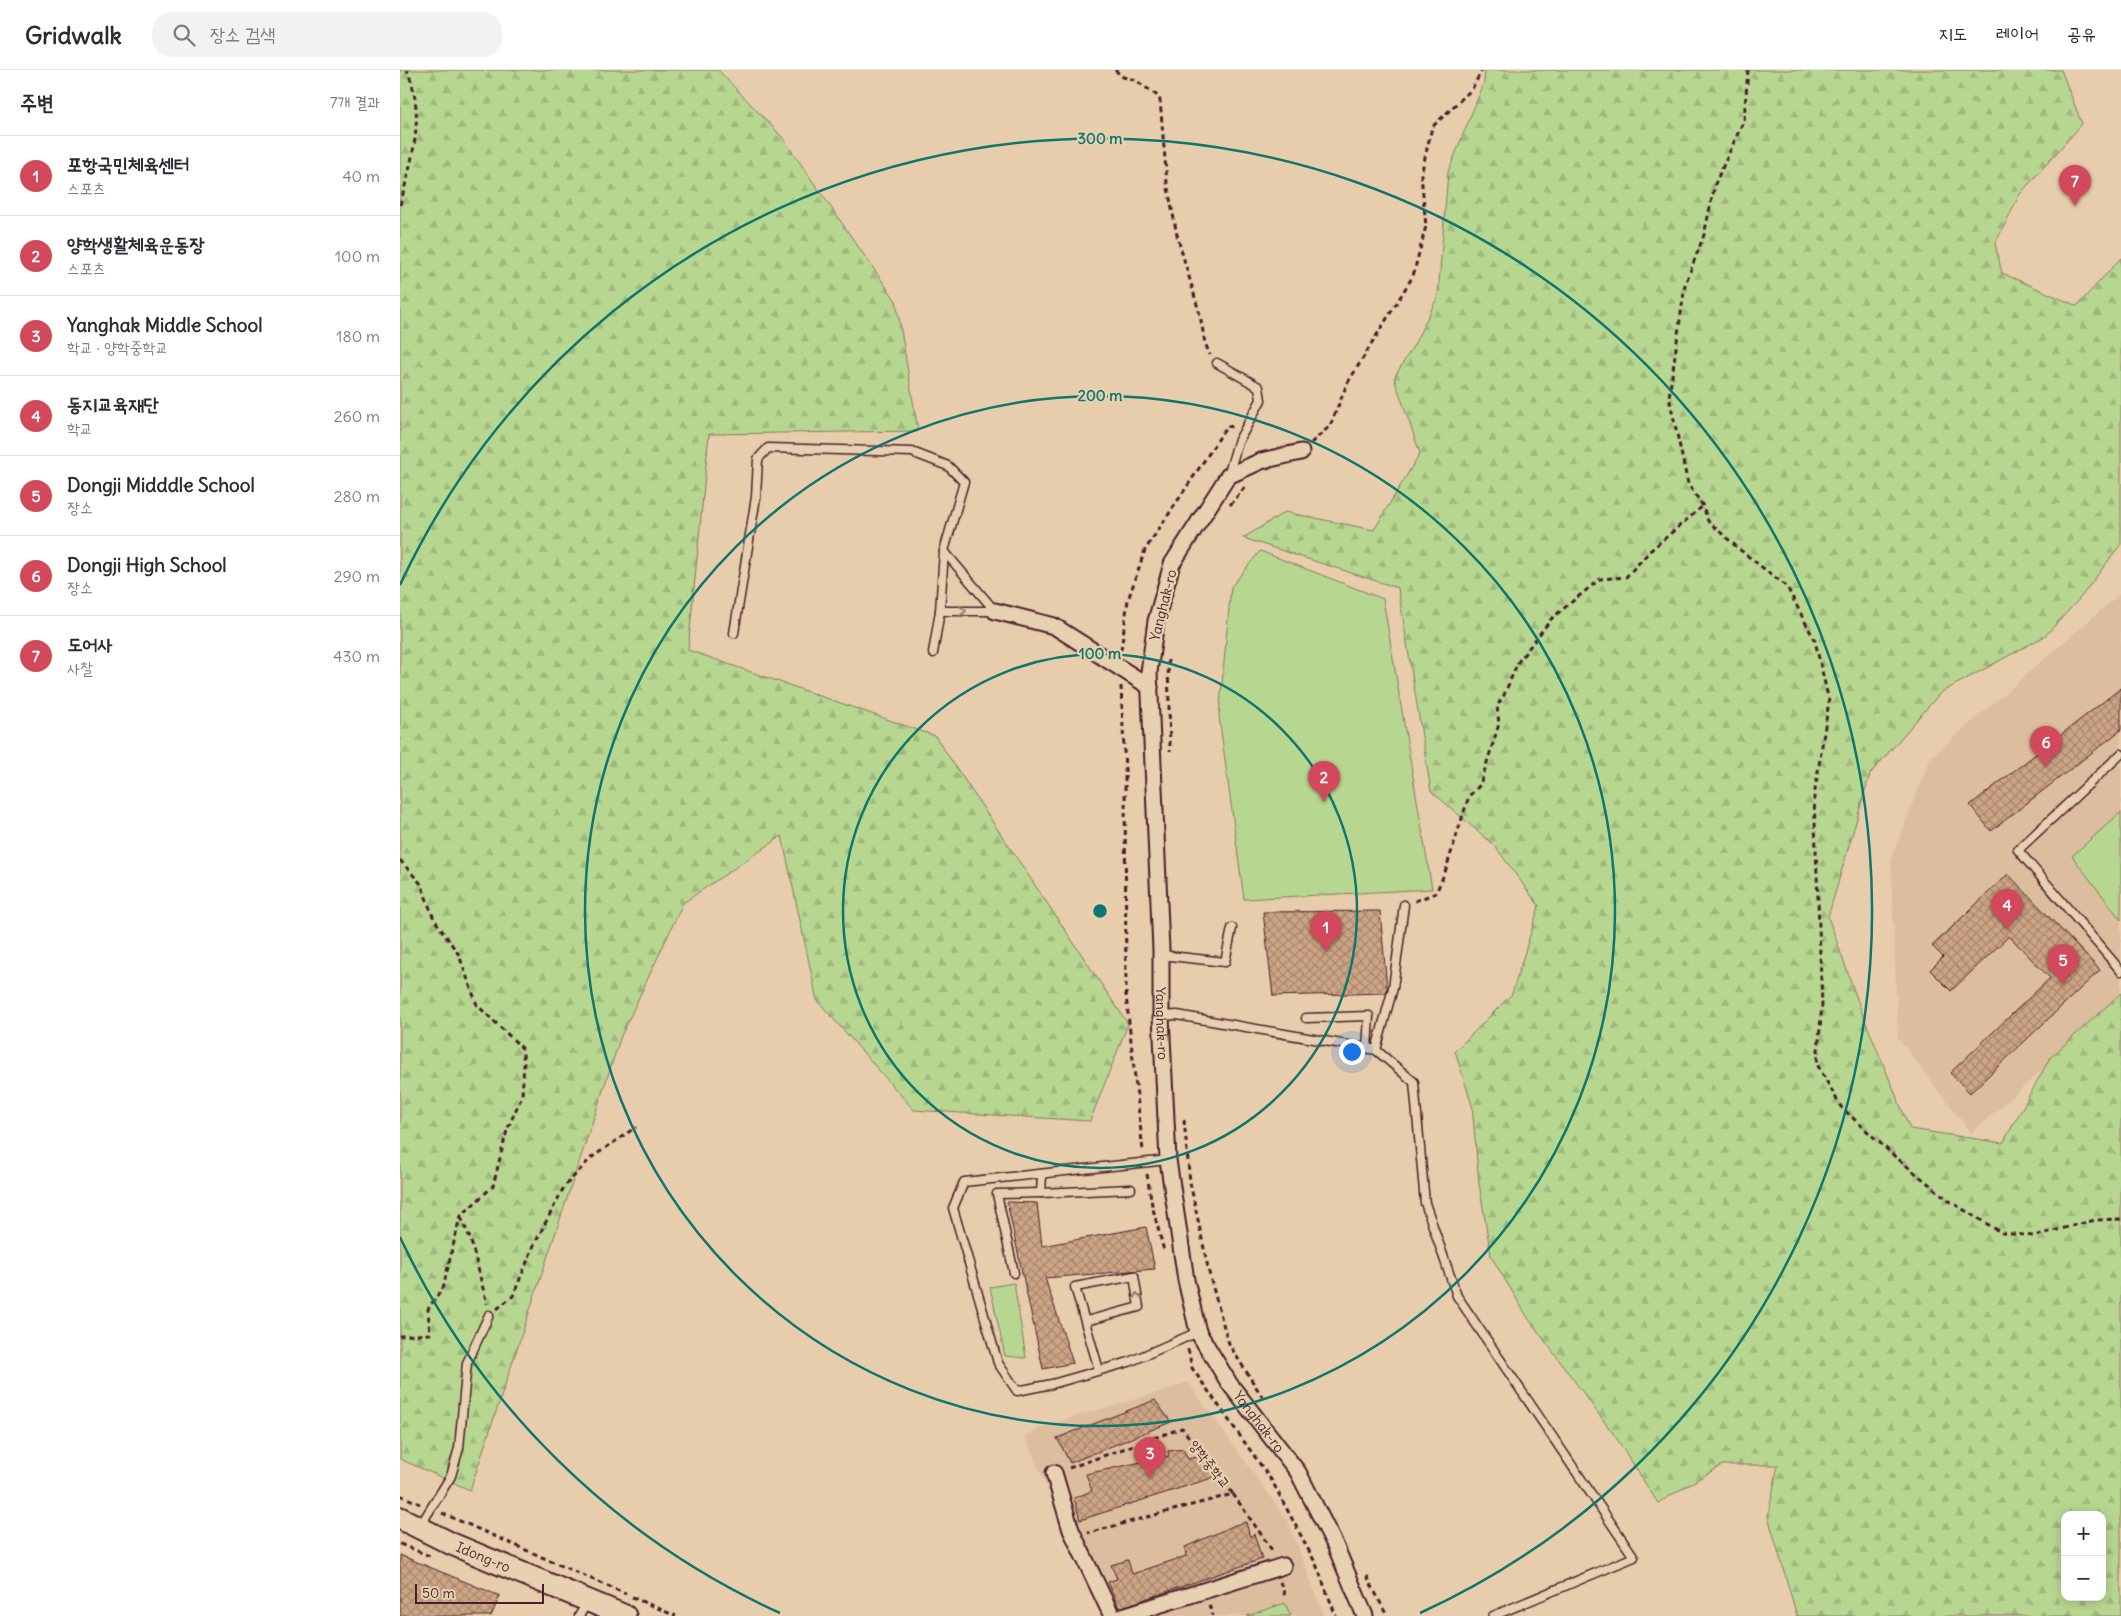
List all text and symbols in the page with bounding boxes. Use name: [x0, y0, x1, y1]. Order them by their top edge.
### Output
search box: [152, 12, 502, 57]
text: Gridwalk: [25, 20, 122, 50]
icon: search: [170, 21, 198, 49]
text: 장소 검색: [210, 22, 275, 46]
text: 지도: [1939, 22, 1968, 45]
text: 레이어: [1996, 22, 2039, 45]
text: 공유: [2067, 22, 2096, 45]
text: 주변: [20, 89, 54, 116]
text: 7개 결과: [330, 92, 380, 112]
text: 300 m: [1078, 129, 1123, 148]
text: 포항국민체육센터: [67, 152, 189, 176]
pin: 7: [2059, 165, 2091, 206]
text: 1: [33, 166, 39, 186]
text: 40 m: [342, 166, 380, 186]
text: 스포츠: [67, 178, 106, 198]
text: 양학생활체육운동장: [67, 232, 205, 256]
text: 2: [32, 246, 40, 266]
text: 100 m: [335, 246, 380, 266]
text: 스포츠: [67, 258, 106, 278]
text: Yanghak Middle School: [67, 313, 262, 337]
text: 3: [31, 326, 41, 346]
text: 180 m: [336, 326, 380, 346]
text: 학교 · 양학중학교: [67, 337, 168, 357]
text: 200 m: [1078, 386, 1122, 405]
text: 동지교육재단: [67, 392, 159, 416]
text: 4: [31, 406, 41, 426]
text: 260 m: [334, 406, 380, 426]
text: 학교: [67, 418, 93, 438]
text: Dongji Midddle School: [67, 473, 255, 497]
text: 5: [31, 486, 41, 506]
text: 280 m: [334, 486, 380, 506]
text: 장소: [67, 497, 93, 517]
text: Dongji High School: [67, 553, 227, 577]
text: 6: [31, 566, 41, 586]
text: 290 m: [334, 566, 380, 586]
street label: Yanghak-ro: [1145, 567, 1181, 643]
text: 장소: [67, 577, 93, 597]
one-way arrow: [960, 606, 967, 616]
text: 도어사: [67, 632, 113, 656]
text: 100 m: [1079, 644, 1121, 663]
text: 7: [32, 646, 40, 666]
text: 430 m: [333, 646, 380, 666]
text: 사찰: [67, 658, 93, 678]
pin: 6: [2030, 726, 2062, 767]
pin: 2: [1308, 761, 1340, 802]
pin: 4: [1991, 889, 2023, 930]
centre of rings: [1091, 902, 1109, 920]
pin: 1: [1310, 911, 1342, 952]
pin: 5: [2047, 944, 2079, 985]
street label: Yanghak-ro: [1152, 987, 1172, 1061]
your location: [1339, 1039, 1365, 1065]
one-way arrow: [1132, 1291, 1143, 1299]
street label: Yanghak-ro: [1229, 1387, 1289, 1456]
street label: 양학중학교: [1186, 1436, 1234, 1492]
pin: 3: [1134, 1437, 1166, 1478]
map controls: [2061, 1511, 2106, 1601]
button: +: [2061, 1511, 2106, 1556]
street label: Idong-ro: [453, 1538, 513, 1576]
button: −: [2061, 1556, 2106, 1601]
scale bar: [415, 1581, 544, 1604]
text: 50 m: [422, 1584, 455, 1602]

